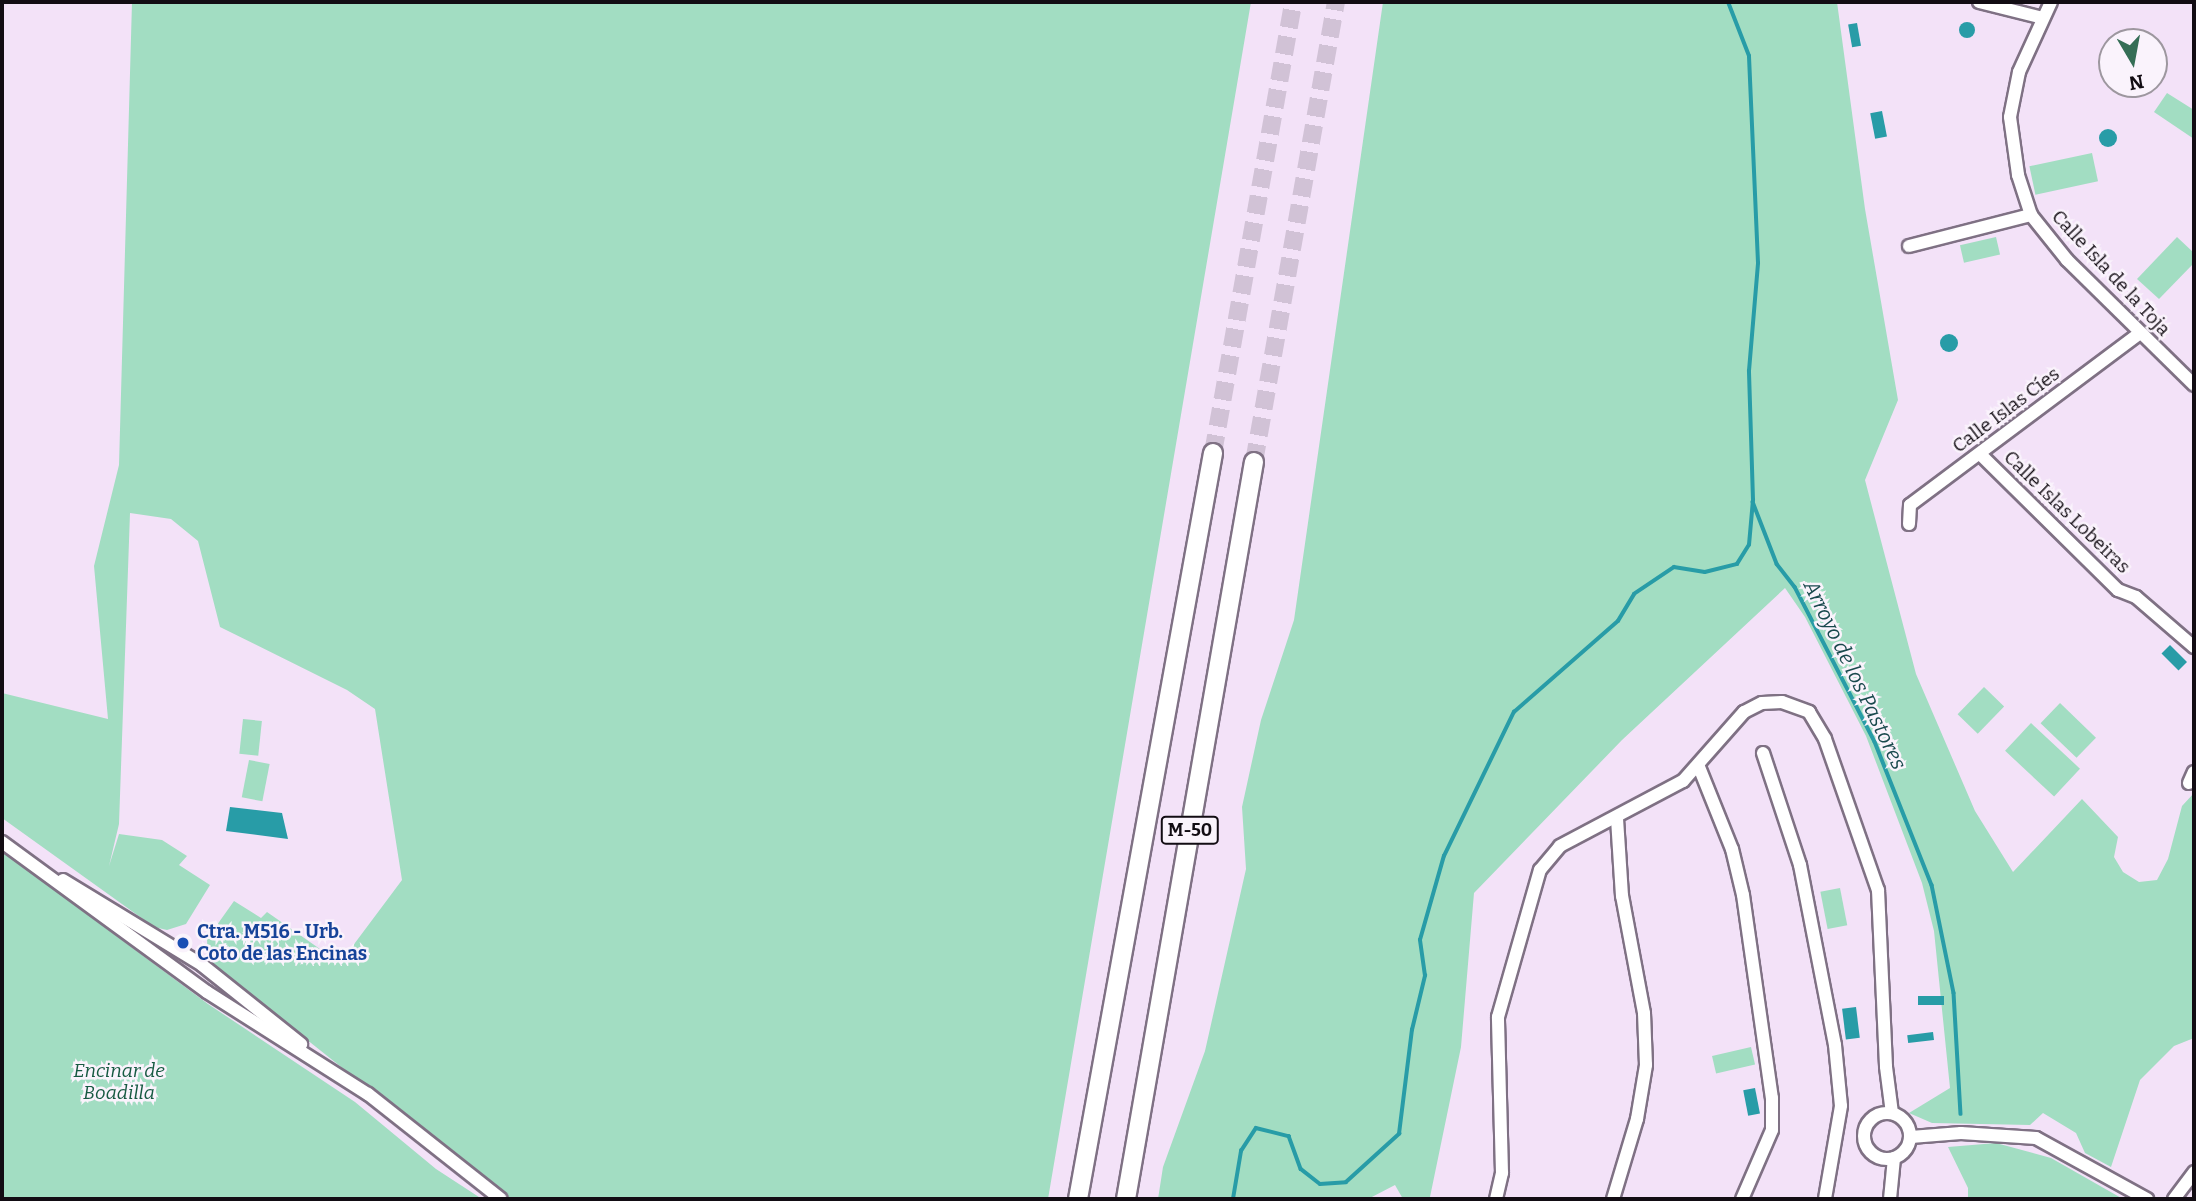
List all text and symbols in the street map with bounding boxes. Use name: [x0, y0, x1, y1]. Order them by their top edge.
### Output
north arrow: [2098, 28, 2168, 98]
text: N: [2127, 70, 2146, 95]
street label: Calle Isla de la Toja: [2047, 205, 2175, 341]
street label: Calle Islas Cíes: [1948, 362, 2064, 458]
street label: Calle Islas Lobeiras: [1999, 446, 2135, 578]
water label: Arroyo de los Pastores: [1798, 576, 1912, 774]
road number: M-50: [1160, 816, 1220, 844]
place label: Ctra. M516 - Urb. Coto de las Encinas: [197, 921, 367, 965]
marker: Ctra. M516 - Urb. Coto de las Encinas: [175, 935, 191, 951]
park label: Encinar de Boadilla: [73, 1060, 165, 1104]

